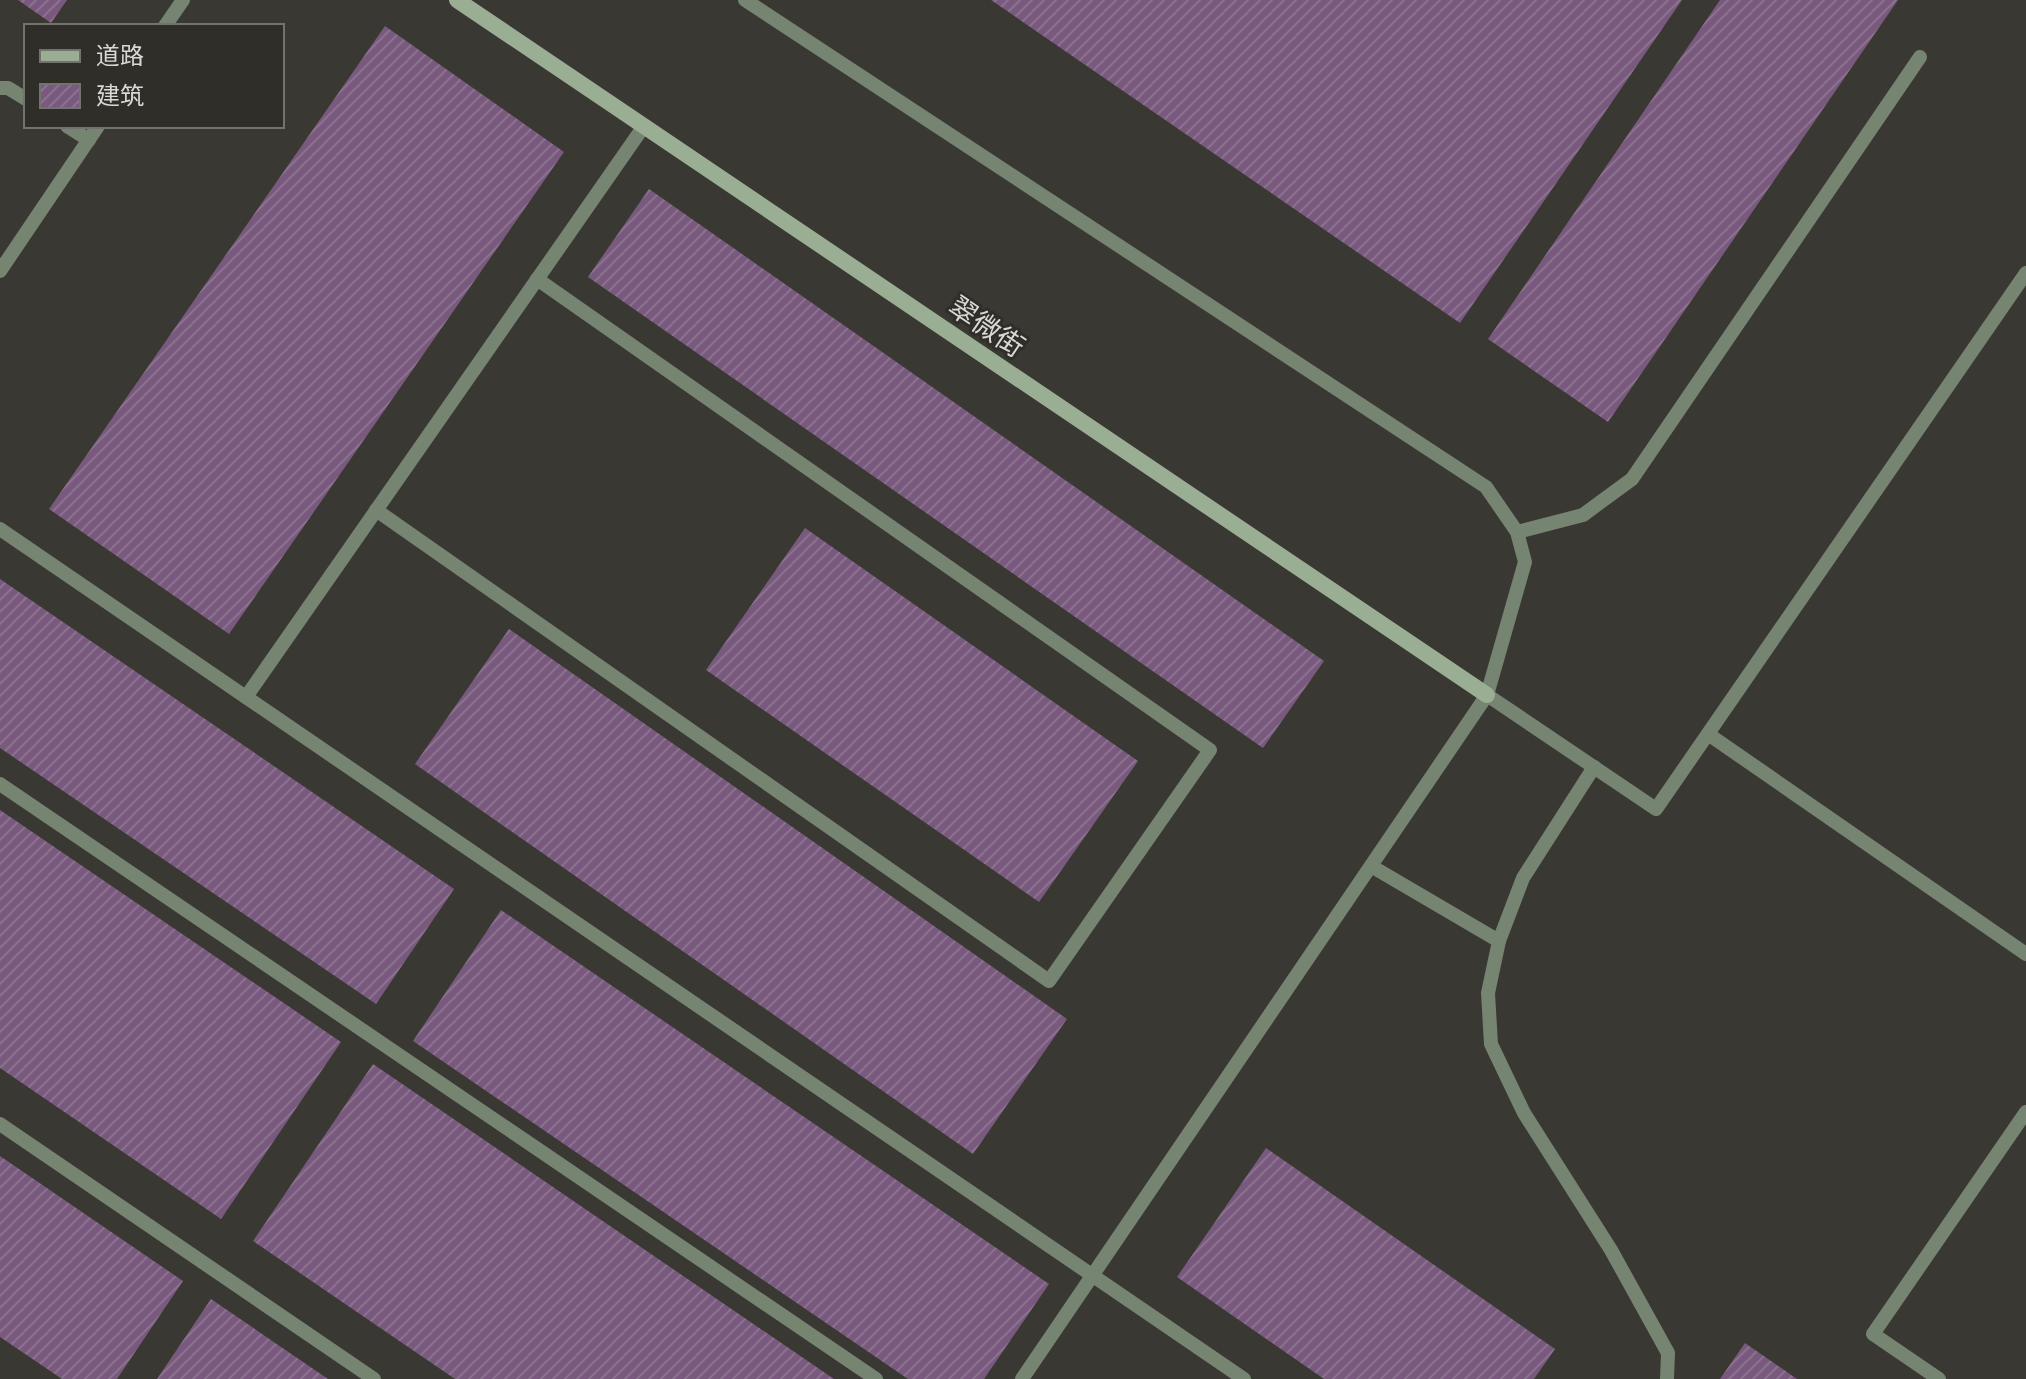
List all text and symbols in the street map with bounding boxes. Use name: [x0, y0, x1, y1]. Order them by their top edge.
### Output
legend: [24, 24, 284, 128]
text: 道路: [96, 39, 144, 71]
text: 建筑: [96, 79, 144, 111]
street label: 翠微街: [942, 287, 1032, 365]

